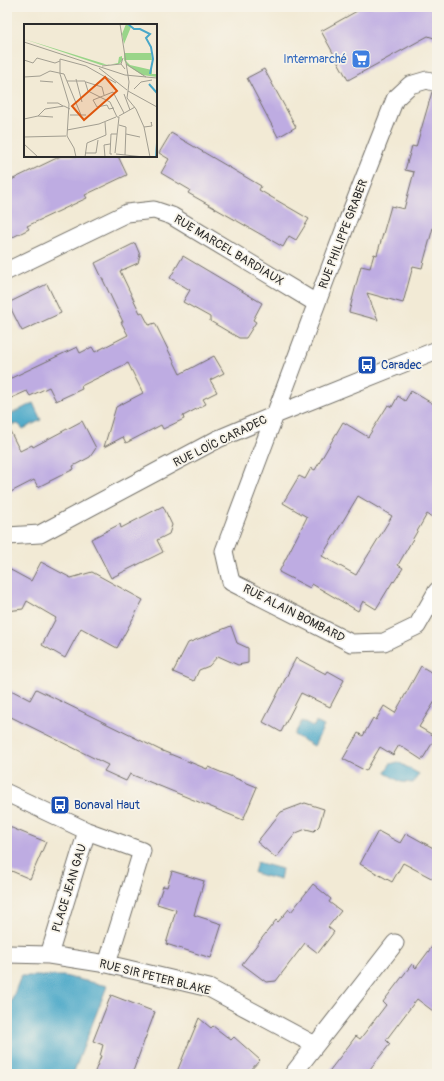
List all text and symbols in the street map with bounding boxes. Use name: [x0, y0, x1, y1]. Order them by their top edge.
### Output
inset map: [24, 24, 157, 157]
supermarket icon: Intermarché: [350, 48, 372, 70]
place label: Intermarché: [283, 52, 347, 67]
street label: RUE PHILIPPE GRABER: [316, 177, 371, 291]
street label: RUE MARCEL BARDIAUX: [171, 212, 286, 289]
bus stop icon: Caradec: [356, 354, 378, 376]
place label: Caradec: [381, 358, 422, 373]
street label: RUE LOÏC CARADEC: [170, 411, 270, 471]
street label: RUE ALAIN BOMBARD: [240, 581, 348, 646]
bus stop icon: Bonaval Haut: [49, 794, 71, 816]
place label: Bonaval Haut: [74, 798, 140, 813]
street label: PLACE JEAN GAU: [49, 842, 90, 934]
street label: RUE SIR PETER BLAKE: [98, 956, 212, 999]

